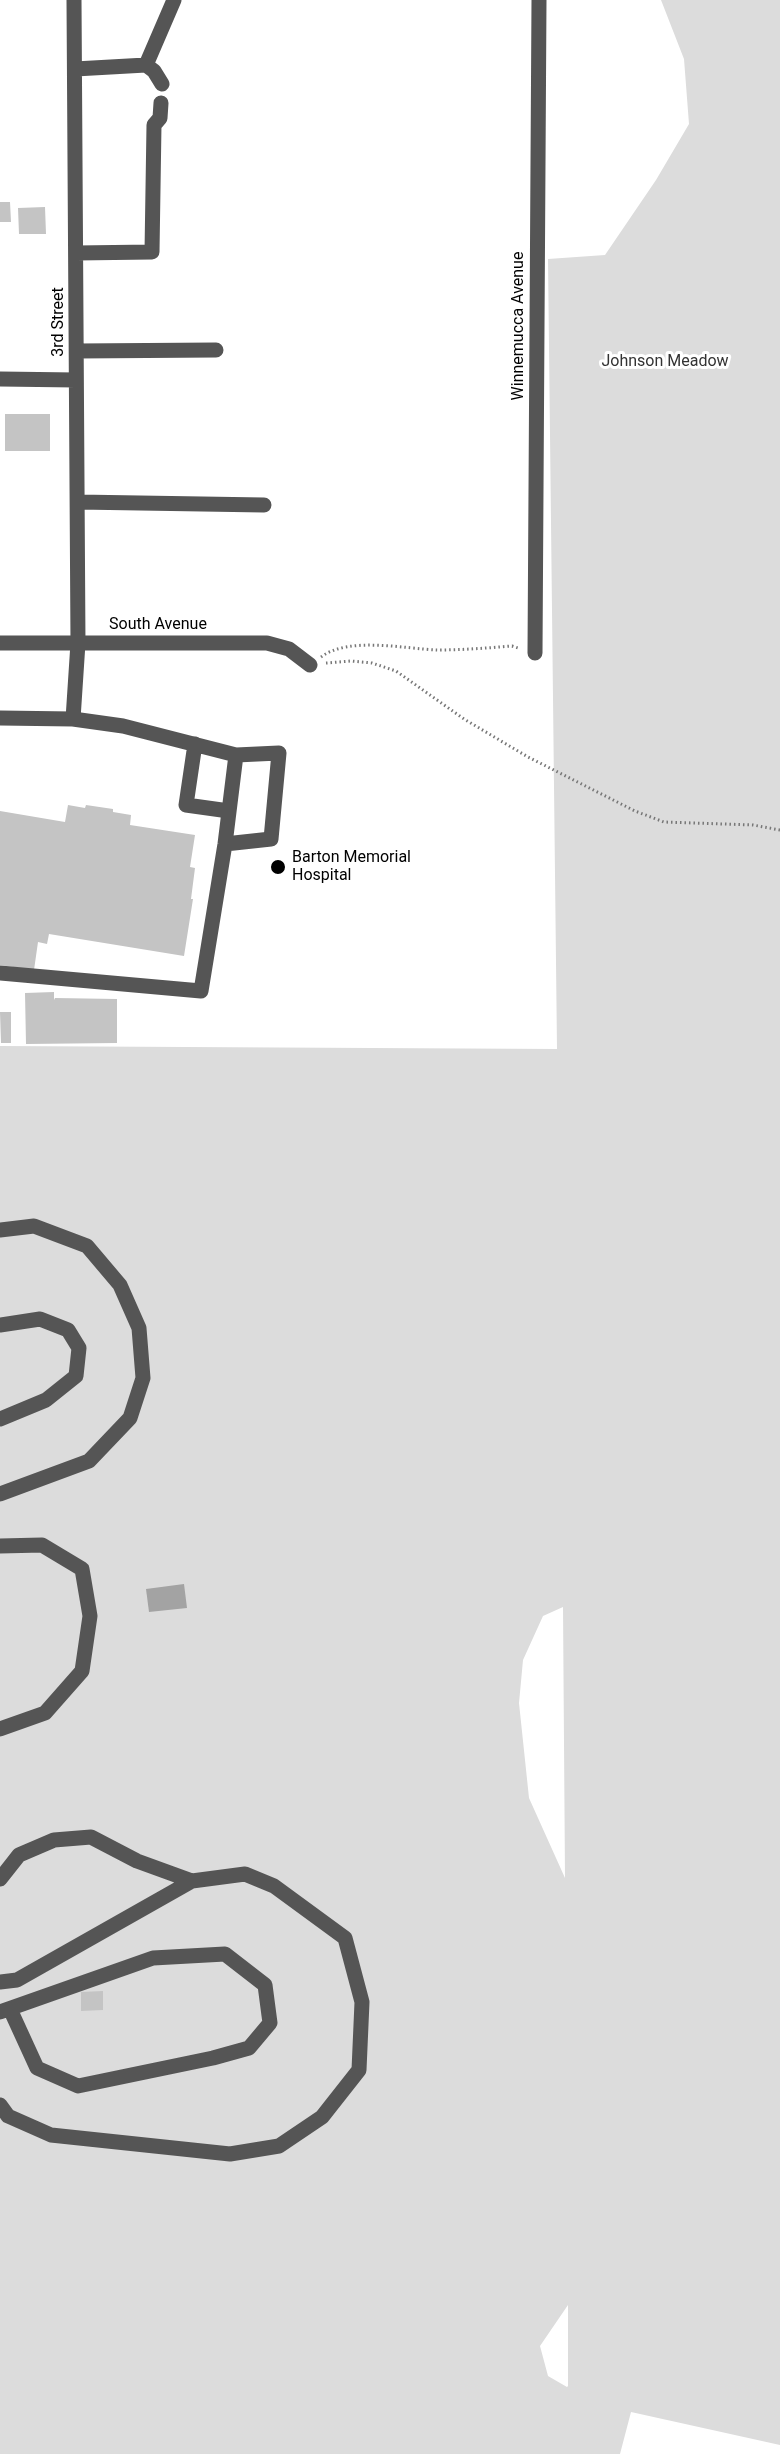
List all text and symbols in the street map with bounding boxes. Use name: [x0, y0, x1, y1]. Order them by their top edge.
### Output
street label: Winnemucca Avenue: [509, 252, 529, 400]
street label: 3rd Street: [49, 287, 69, 357]
park label: Johnson Meadow: [601, 352, 729, 372]
street label: South Avenue: [109, 615, 207, 635]
place label: Barton Memorial Hospital: [292, 848, 411, 886]
marker: Barton Memorial Hospital: [269, 858, 287, 876]

